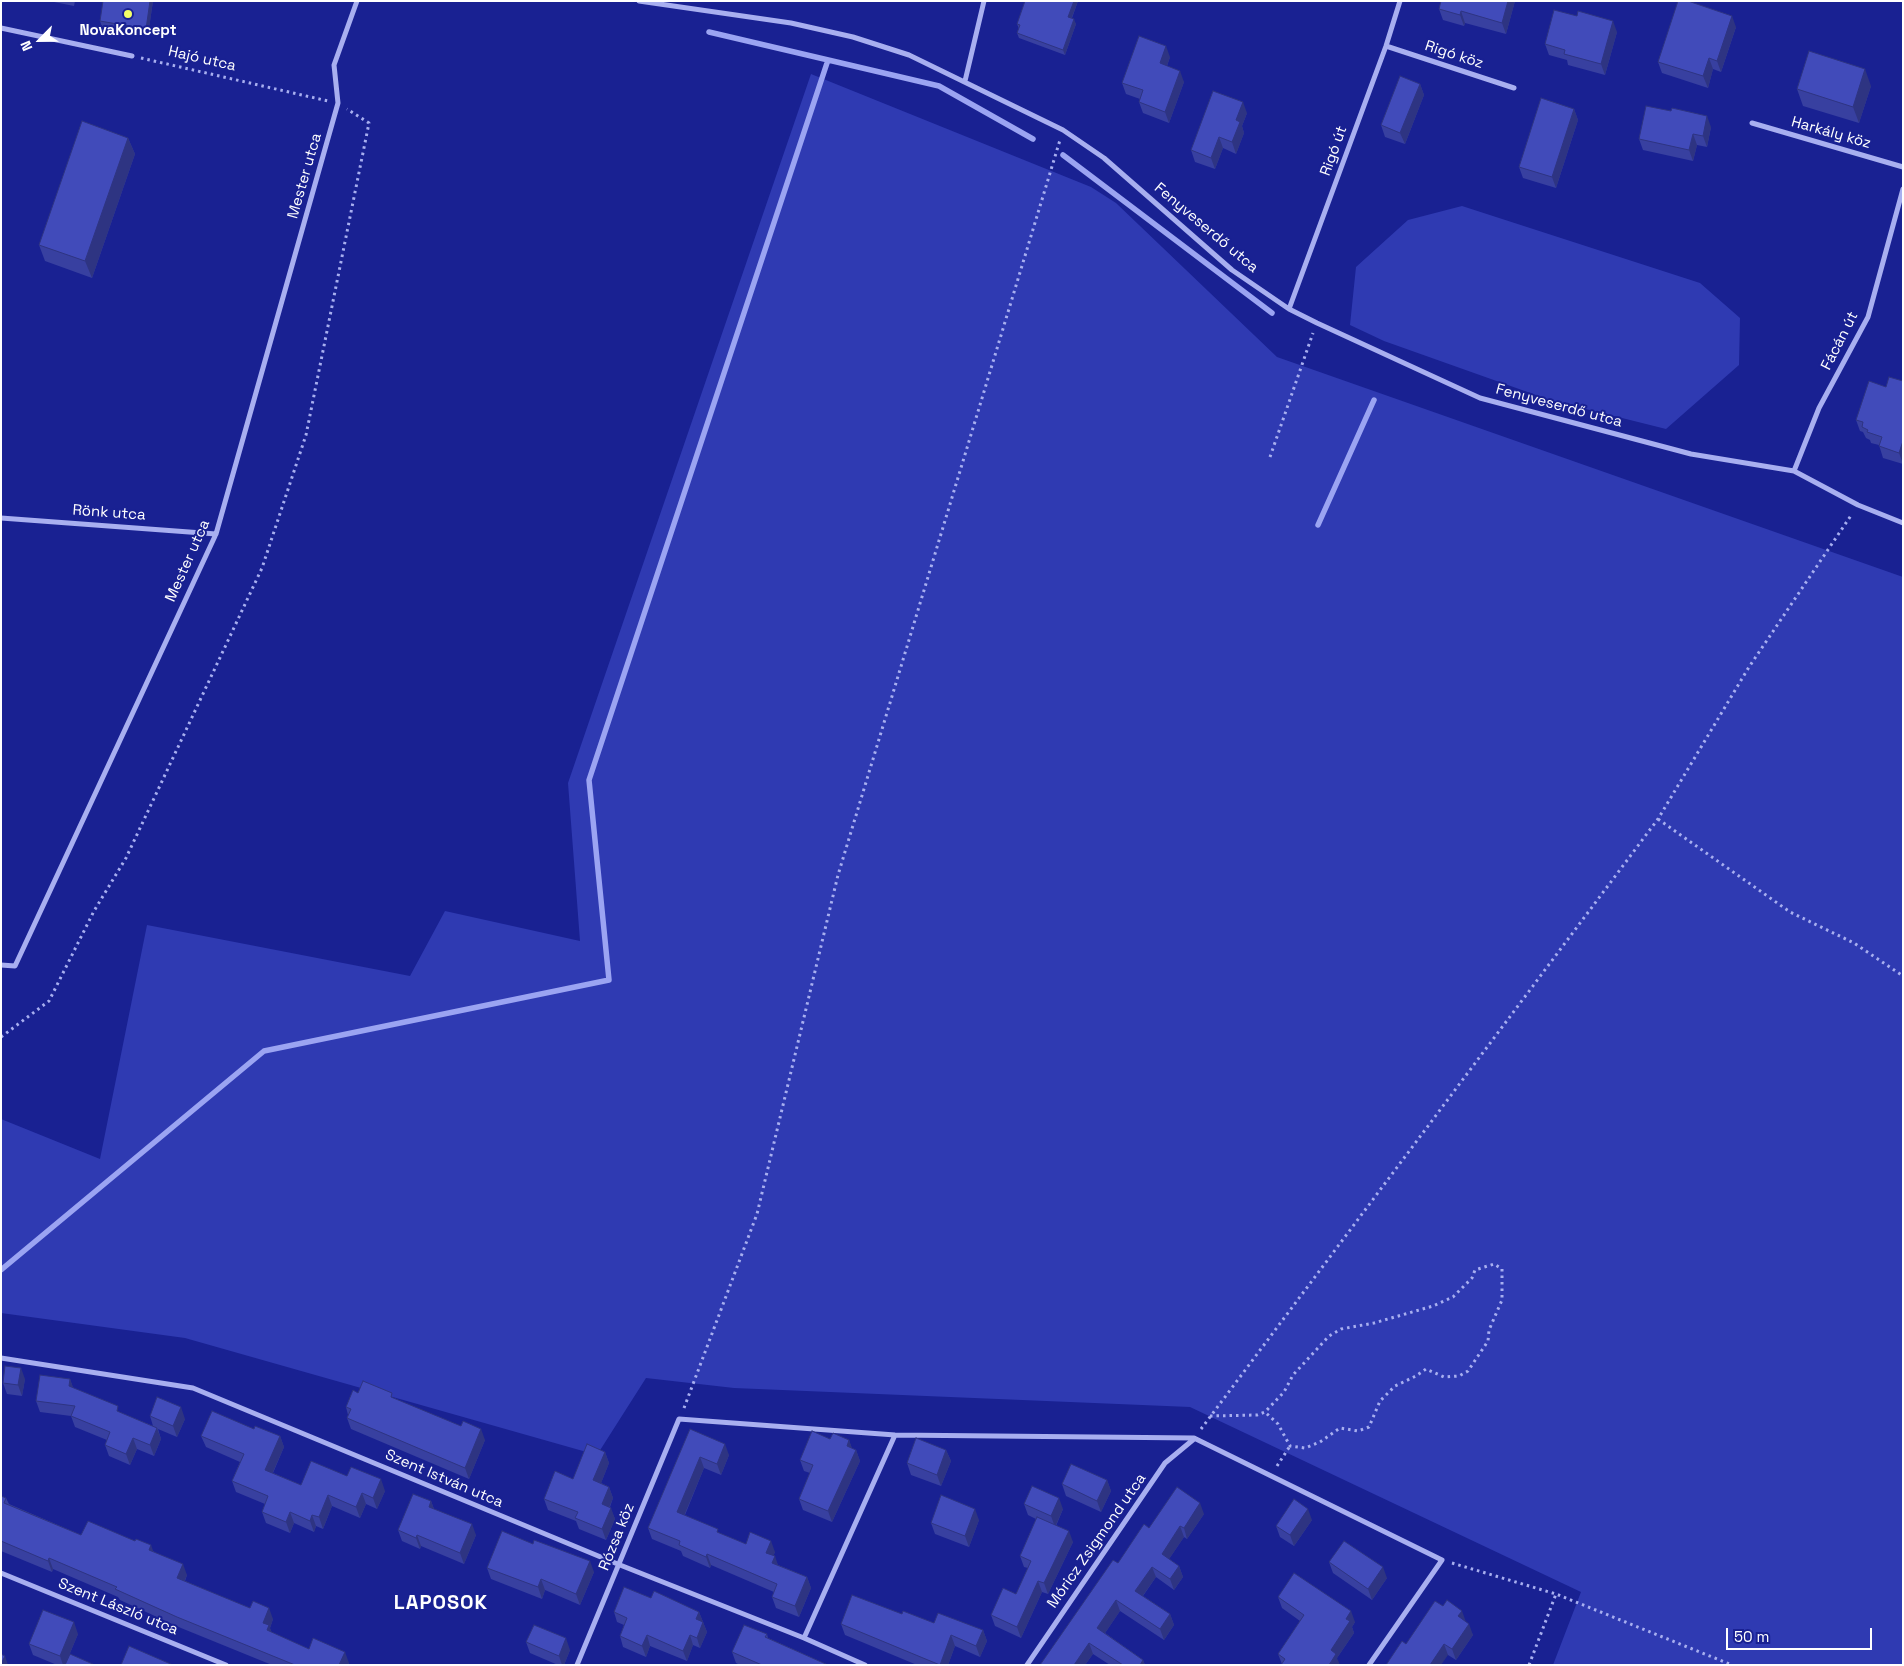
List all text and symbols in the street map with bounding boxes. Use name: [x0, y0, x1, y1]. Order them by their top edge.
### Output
marker: NovaKoncept: [122, 8, 134, 20]
north arrow: [15, 15, 65, 65]
place label: NovaKoncept: [80, 22, 176, 40]
street label: Rigó köz: [1423, 37, 1485, 73]
text: N: [16, 38, 36, 54]
street label: Hajó utca: [167, 43, 237, 75]
street label: Harkály köz: [1789, 113, 1873, 153]
street label: Rigó út: [1317, 124, 1351, 178]
street label: Mester utca: [284, 131, 326, 221]
street label: Fenyveserdő utca: [1150, 179, 1262, 277]
street label: Fácán út: [1818, 309, 1862, 373]
street label: Fenyveserdő utca: [1494, 380, 1624, 432]
street label: Rönk utca: [72, 501, 146, 525]
street label: Mester utca: [162, 517, 214, 605]
street label: Szent István utca: [382, 1446, 506, 1512]
street label: Móricz Zsigmond utca: [1044, 1470, 1150, 1612]
street label: Rózsa köz: [595, 1501, 639, 1573]
street label: Szent László utca: [55, 1575, 181, 1639]
district label: LAPOSOK: [393, 1592, 489, 1616]
scale bar: [1729, 1618, 1875, 1650]
text: 50 m: [1734, 1627, 1769, 1646]

